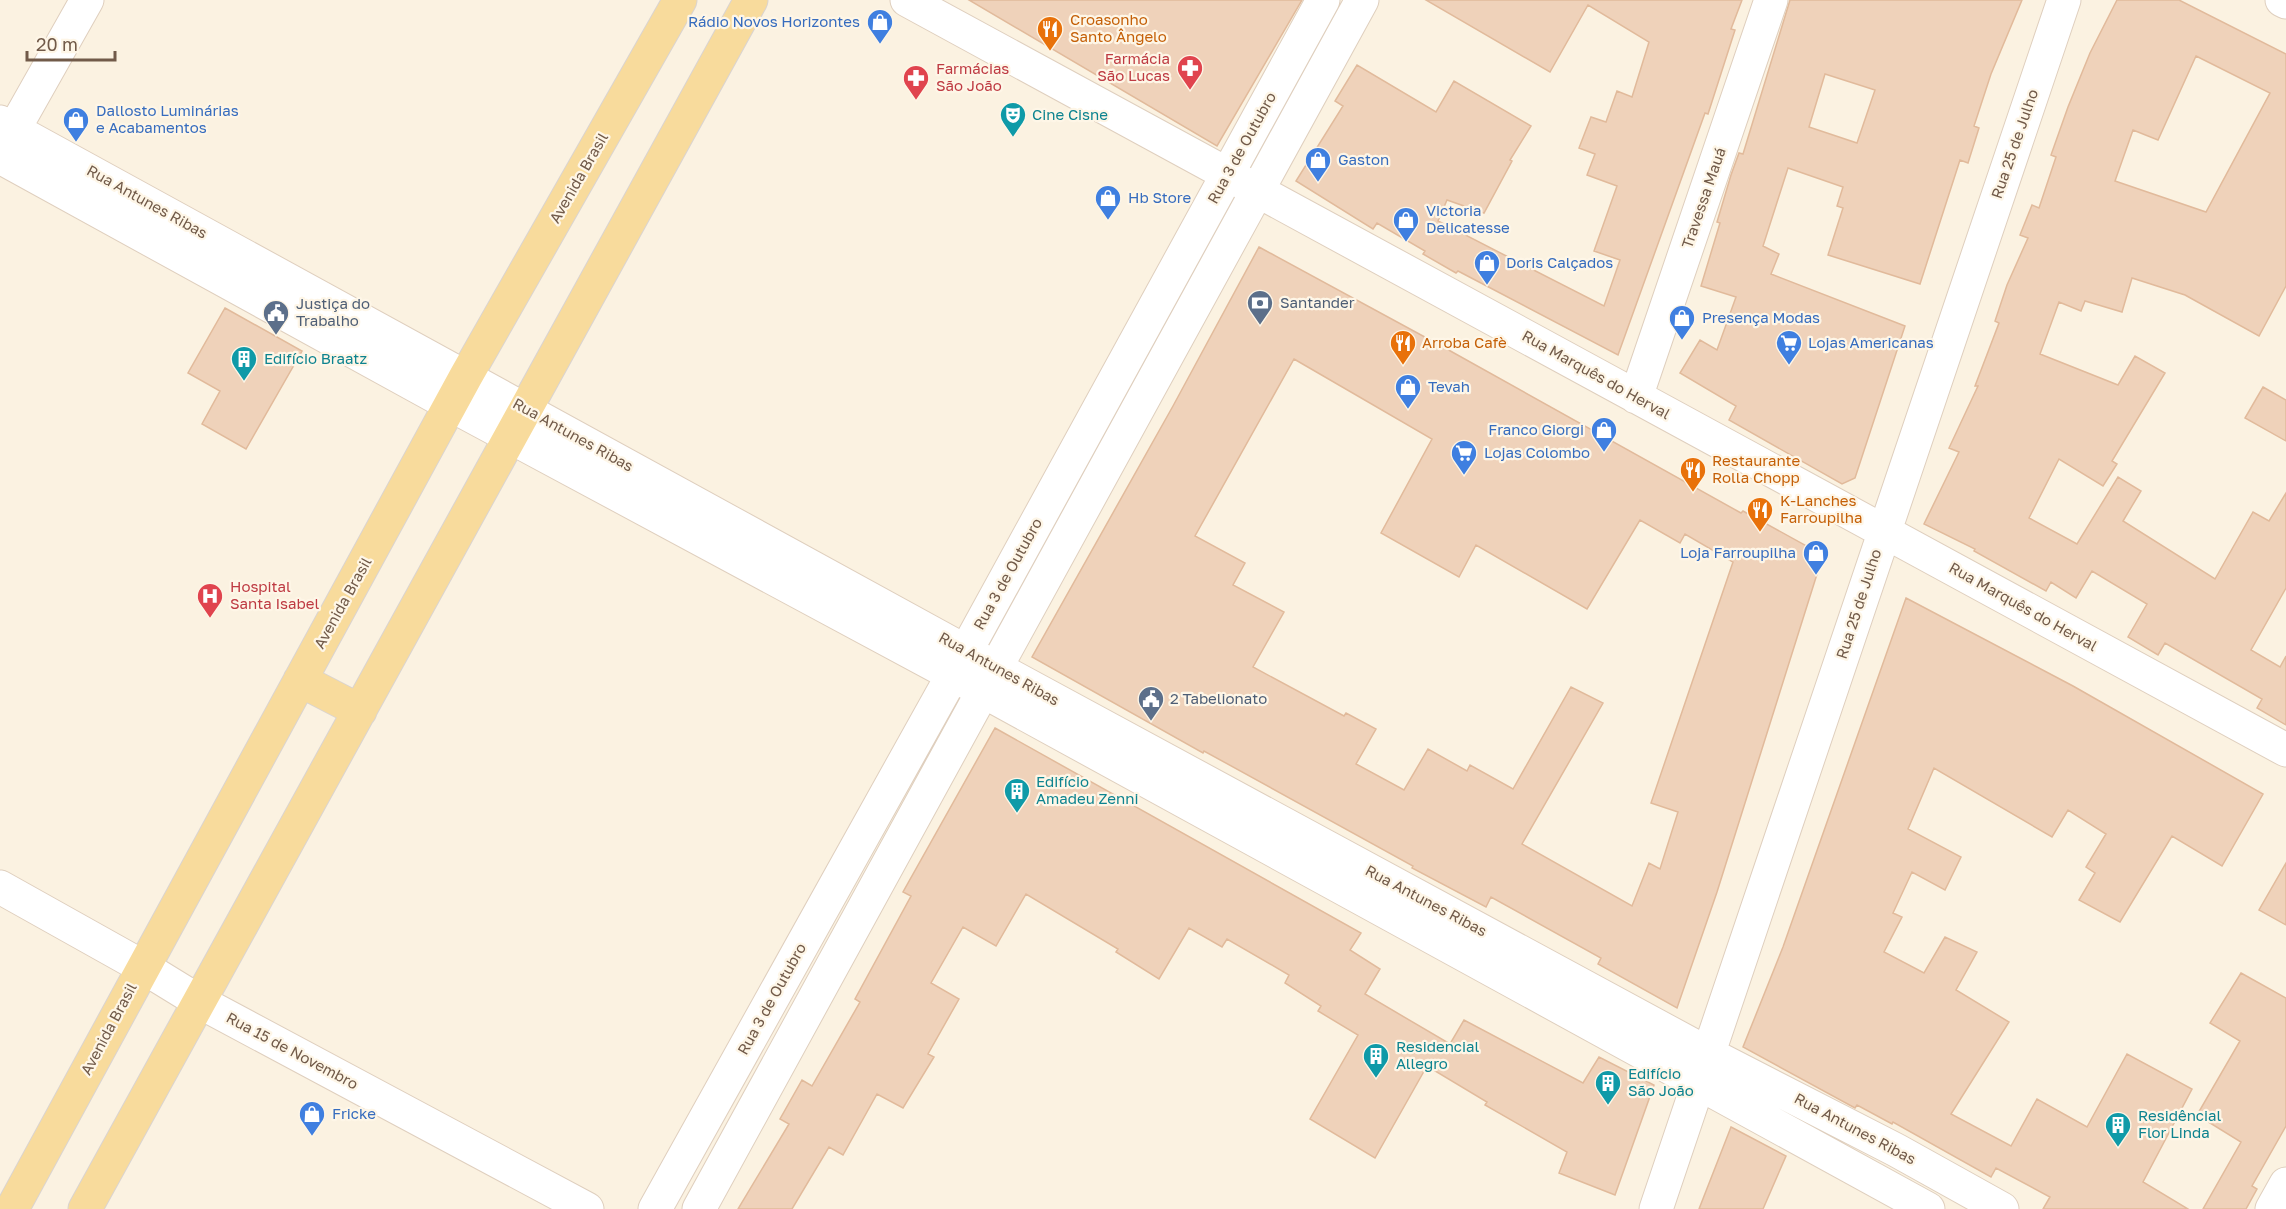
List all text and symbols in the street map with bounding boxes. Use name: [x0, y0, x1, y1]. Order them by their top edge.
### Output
shop icon: Rádio Novos Horizontes: [865, 7, 895, 45]
place label: Croasonho Santo Ângelo: [1070, 10, 1167, 45]
place label: Rádio Novos Horizontes: [688, 12, 860, 30]
restaurant icon: Croasonho Santo Ângelo: [1035, 14, 1065, 52]
scale bar: [27, 24, 116, 62]
text: 20 m: [36, 33, 78, 55]
place label: Farmácia São Lucas: [1097, 49, 1170, 84]
pharmacy icon: Farmácia São Lucas: [1175, 53, 1205, 91]
place label: Farmácias São João: [936, 59, 1009, 94]
pharmacy icon: Farmácias São João: [901, 63, 931, 101]
street label: Rua 25 de Julho: [1987, 87, 2041, 201]
street label: Rua 3 de Outubro: [1203, 89, 1279, 206]
theatre icon: Cine Cisne: [998, 100, 1028, 138]
place label: Dallosto Luminárias e Acabamentos: [96, 101, 239, 136]
shop icon: Dallosto Luminárias e Acabamentos: [61, 105, 91, 143]
place label: Cine Cisne: [1032, 105, 1108, 123]
street label: Avenida Brasil: [545, 129, 611, 226]
shop icon: Gaston: [1303, 145, 1333, 183]
street label: Travessa Mauá: [1677, 145, 1729, 251]
place label: Gaston: [1338, 150, 1389, 168]
street label: Rua Antunes Ribas: [84, 161, 211, 242]
shop icon: Hb Store: [1093, 183, 1123, 221]
place label: Hb Store: [1128, 188, 1191, 206]
place label: Victoria Delicatesse: [1426, 201, 1510, 236]
shop icon: Victoria Delicatesse: [1391, 205, 1421, 243]
shop icon: Doris Calçados: [1472, 248, 1502, 286]
place label: Doris Calçados: [1506, 253, 1613, 271]
bank icon: Santander: [1245, 288, 1275, 326]
place label: Santander: [1280, 293, 1355, 311]
place label: Justiça do Trabalho: [296, 294, 370, 329]
public building icon: Justiça do Trabalho: [261, 298, 291, 336]
shop icon: Presença Modas: [1667, 303, 1697, 341]
place label: Presença Modas: [1702, 308, 1820, 326]
street label: Rua Marquês do Herval: [1519, 326, 1674, 422]
restaurant icon: Arroba Cafè: [1388, 328, 1418, 366]
supermarket icon: Lojas Americanas: [1774, 328, 1804, 366]
place label: Arroba Cafè: [1422, 333, 1507, 351]
place label: Lojas Americanas: [1808, 333, 1934, 351]
building icon: Edifício Braatz: [229, 344, 259, 382]
place label: Edifício Braatz: [264, 349, 368, 367]
shop icon: Tevah: [1393, 372, 1423, 410]
place label: Tevah: [1428, 377, 1470, 395]
street label: Rua Antunes Ribas: [510, 394, 637, 475]
shop icon: Franco Giorgi: [1589, 415, 1619, 453]
place label: Franco Giorgi: [1488, 420, 1584, 438]
supermarket icon: Lojas Colombo: [1449, 438, 1479, 476]
place label: Lojas Colombo: [1484, 443, 1590, 461]
place label: Restaurante Rolla Chopp: [1712, 451, 1801, 486]
restaurant icon: Restaurante Rolla Chopp: [1678, 455, 1708, 493]
place label: K-Lanches Farroupilha: [1780, 491, 1862, 526]
restaurant icon: K-Lanches Farroupilha: [1745, 495, 1775, 533]
street label: Rua 3 de Outubro: [969, 515, 1045, 632]
shop icon: Loja Farroupilha: [1801, 538, 1831, 576]
place label: Loja Farroupilha: [1680, 543, 1796, 561]
street label: Rua 25 de Julho: [1832, 546, 1884, 661]
street label: Avenida Brasil: [310, 554, 375, 651]
street label: Rua Marquês do Herval: [1946, 558, 2101, 654]
place label: Hospital Santa Isabel: [230, 577, 319, 612]
hospital icon: Hospital Santa Isabel: [195, 581, 225, 619]
street label: Rua Antunes Ribas: [936, 628, 1063, 709]
public building icon: 2 Tabelionato: [1136, 684, 1166, 722]
place label: 2 Tabelionato: [1170, 689, 1267, 707]
place label: Edifício Amadeu Zenni: [1036, 772, 1138, 807]
building icon: Edifício Amadeu Zenni: [1002, 776, 1032, 814]
street label: Rua Antunes Ribas: [1363, 861, 1490, 940]
street label: Rua 3 de Outubro: [733, 940, 809, 1057]
street label: Avenida Brasil: [76, 979, 140, 1078]
street label: Rua 15 de Novembro: [223, 1008, 361, 1093]
place label: Residencial Allegro: [1396, 1037, 1480, 1072]
building icon: Residencial Allegro: [1361, 1041, 1391, 1079]
place label: Edifício São João: [1628, 1064, 1694, 1099]
building icon: Edifício São João: [1593, 1068, 1623, 1106]
street label: Rua Antunes Ribas: [1792, 1089, 1919, 1168]
shop icon: Fricke: [297, 1099, 327, 1137]
place label: Fricke: [332, 1104, 376, 1122]
place label: Residêncial Flor Linda: [2138, 1106, 2222, 1141]
building icon: Residêncial Flor Linda: [2103, 1110, 2133, 1148]

